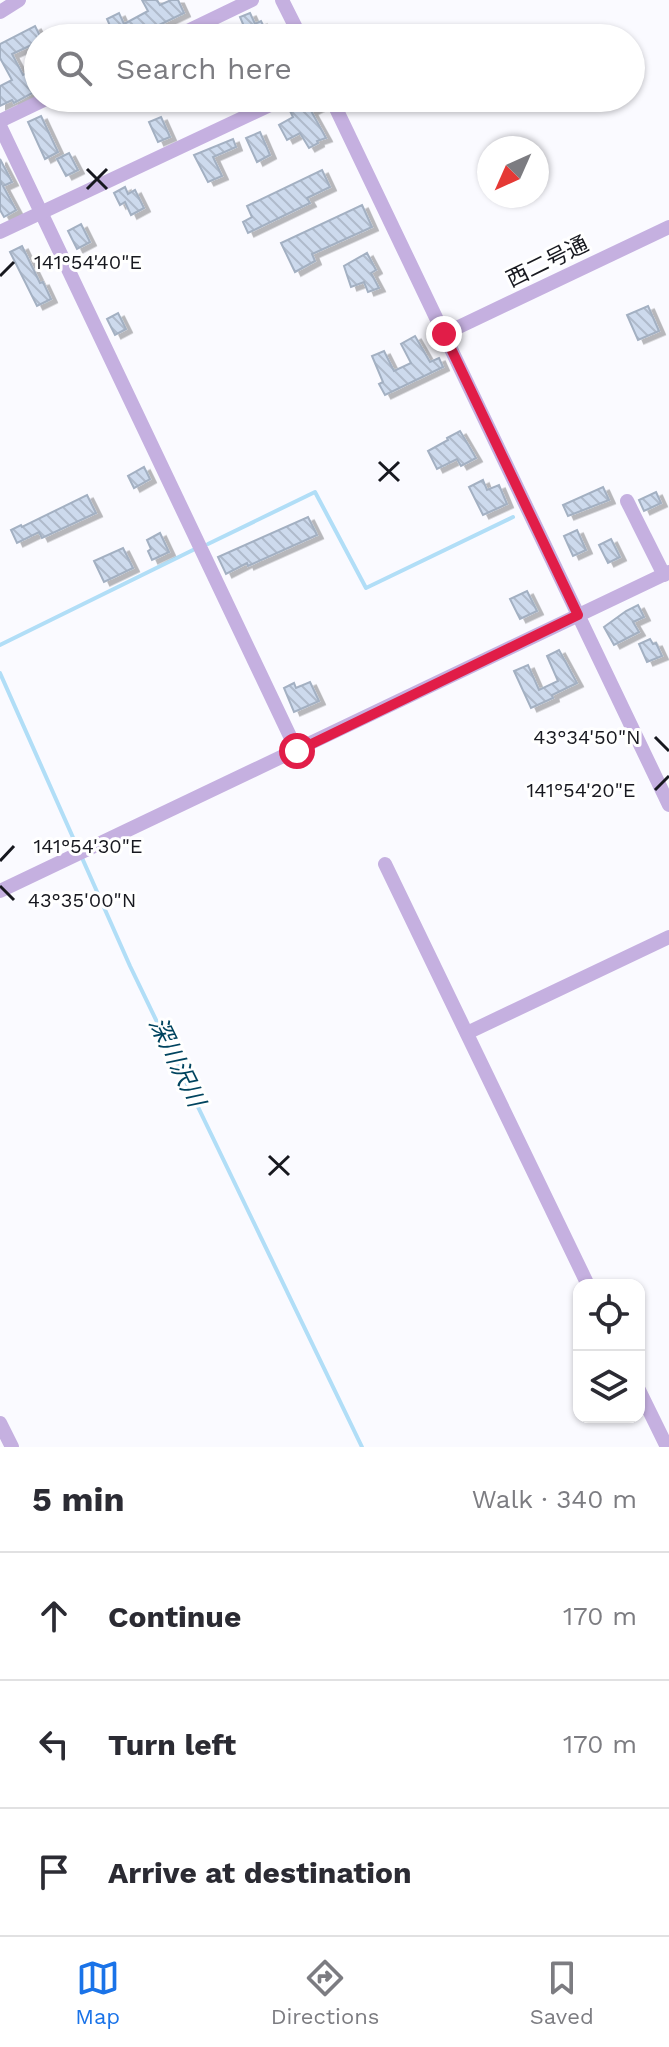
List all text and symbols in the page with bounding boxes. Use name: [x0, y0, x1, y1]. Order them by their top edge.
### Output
search box: [24, 24, 645, 112]
icon: search: [52, 46, 96, 90]
text: Search here: [116, 51, 292, 86]
north arrow: [477, 136, 549, 208]
street label: 西二号通: [502, 231, 592, 292]
text: 141°54'40"E: [34, 250, 142, 274]
route end: [426, 316, 462, 352]
text: 43°34'50"N: [533, 725, 641, 749]
route start: [279, 733, 315, 769]
text: 141°54'20"E: [526, 778, 636, 802]
text: 141°54'30"E: [33, 834, 143, 858]
text: 43°35'00"N: [28, 888, 136, 912]
water label: 深川沢川: [143, 1013, 212, 1114]
map controls: [573, 1279, 645, 1423]
button: locate: [573, 1279, 645, 1351]
button: layers: [573, 1351, 645, 1423]
text: 5 min: [32, 1479, 125, 1519]
text: Walk · 340 m: [472, 1484, 637, 1514]
icon: ahead: [32, 1594, 76, 1638]
text: Continue: [108, 1599, 241, 1634]
text: 170 m: [563, 1601, 637, 1631]
icon: left: [32, 1722, 76, 1766]
text: Turn left: [108, 1727, 236, 1762]
text: 170 m: [563, 1729, 637, 1759]
icon: arrive: [32, 1850, 76, 1894]
text: Arrive at destination: [108, 1855, 412, 1890]
tab: Map: [75, 1956, 120, 2029]
tab: Directions: [271, 1956, 379, 2029]
tab: Saved: [530, 1956, 594, 2029]

